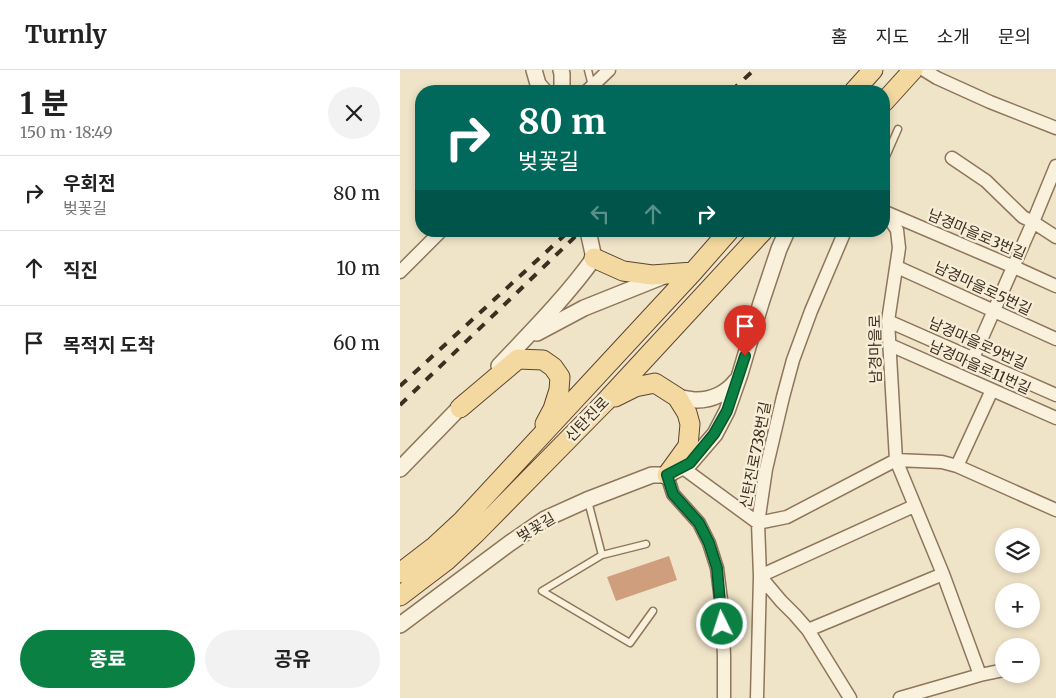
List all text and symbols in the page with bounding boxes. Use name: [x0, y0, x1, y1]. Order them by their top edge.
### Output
text: Turnly: [25, 19, 107, 50]
text: 홈: [831, 25, 848, 48]
text: 지도: [876, 25, 909, 48]
text: 소개: [937, 25, 970, 48]
text: 문의: [998, 25, 1031, 48]
text: 1 분: [20, 84, 69, 122]
button: close: [328, 87, 380, 139]
text: 80 m: [518, 100, 606, 144]
icon: right: [435, 105, 500, 170]
text: 150 m · 18:49: [20, 122, 113, 142]
text: 벚꽃길: [518, 147, 579, 175]
text: 우회전: [63, 171, 115, 195]
icon: right: [20, 179, 48, 207]
text: 80 m: [333, 181, 380, 205]
text: 벚꽃길: [63, 198, 107, 218]
icon: left: [586, 200, 614, 228]
icon: ahead: [639, 200, 667, 228]
icon: right: [692, 200, 720, 228]
street label: 남경마을로3번길: [925, 205, 1029, 263]
icon: ahead: [20, 254, 48, 282]
text: 10 m: [337, 256, 380, 280]
street label: 남경마을로5번길: [931, 257, 1035, 319]
text: 직진: [63, 258, 98, 282]
pin: [724, 305, 766, 356]
icon: arrive: [731, 312, 759, 340]
street label: 남경마을로9번길: [926, 313, 1030, 373]
street label: 남경마을로: [865, 314, 885, 384]
icon: arrive: [20, 329, 48, 357]
text: 60 m: [333, 331, 380, 355]
text: 목적지 도착: [63, 333, 155, 357]
street label: 남경마을로11번길: [926, 336, 1034, 398]
street label: 신탄진로: [561, 393, 613, 445]
street label: 신탄진로738번길: [735, 400, 775, 510]
street label: 벚꽃길: [513, 508, 559, 546]
map controls: [995, 528, 1040, 683]
button: layers: [995, 528, 1040, 573]
button: +: [995, 583, 1040, 628]
position arrow: [695, 597, 747, 649]
button: 종료: [20, 630, 195, 688]
button: 공유: [205, 630, 380, 688]
button: −: [995, 638, 1040, 683]

